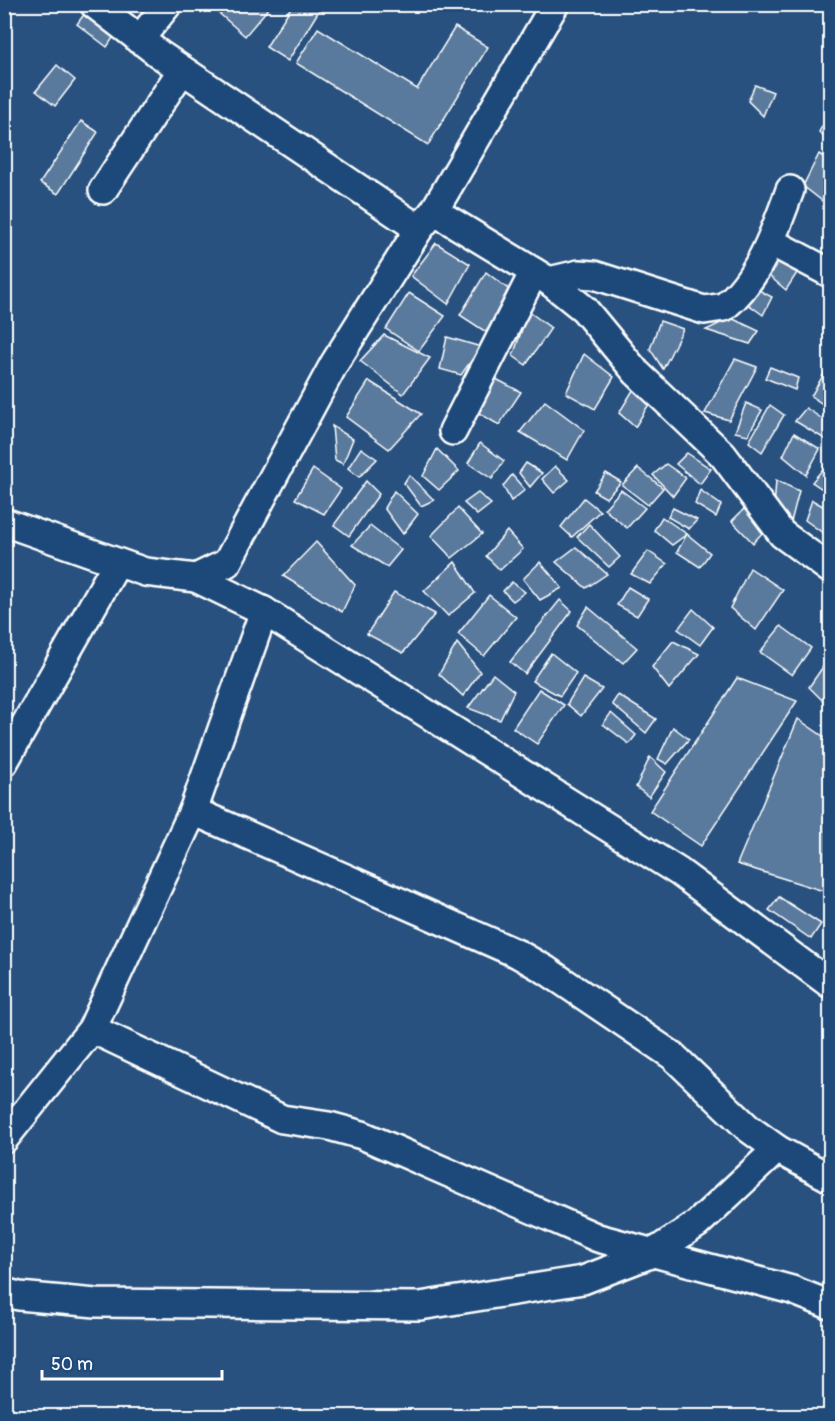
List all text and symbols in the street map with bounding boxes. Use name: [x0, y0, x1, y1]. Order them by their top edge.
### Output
scale bar: [42, 1343, 222, 1381]
text: 50 m: [51, 1353, 93, 1376]

